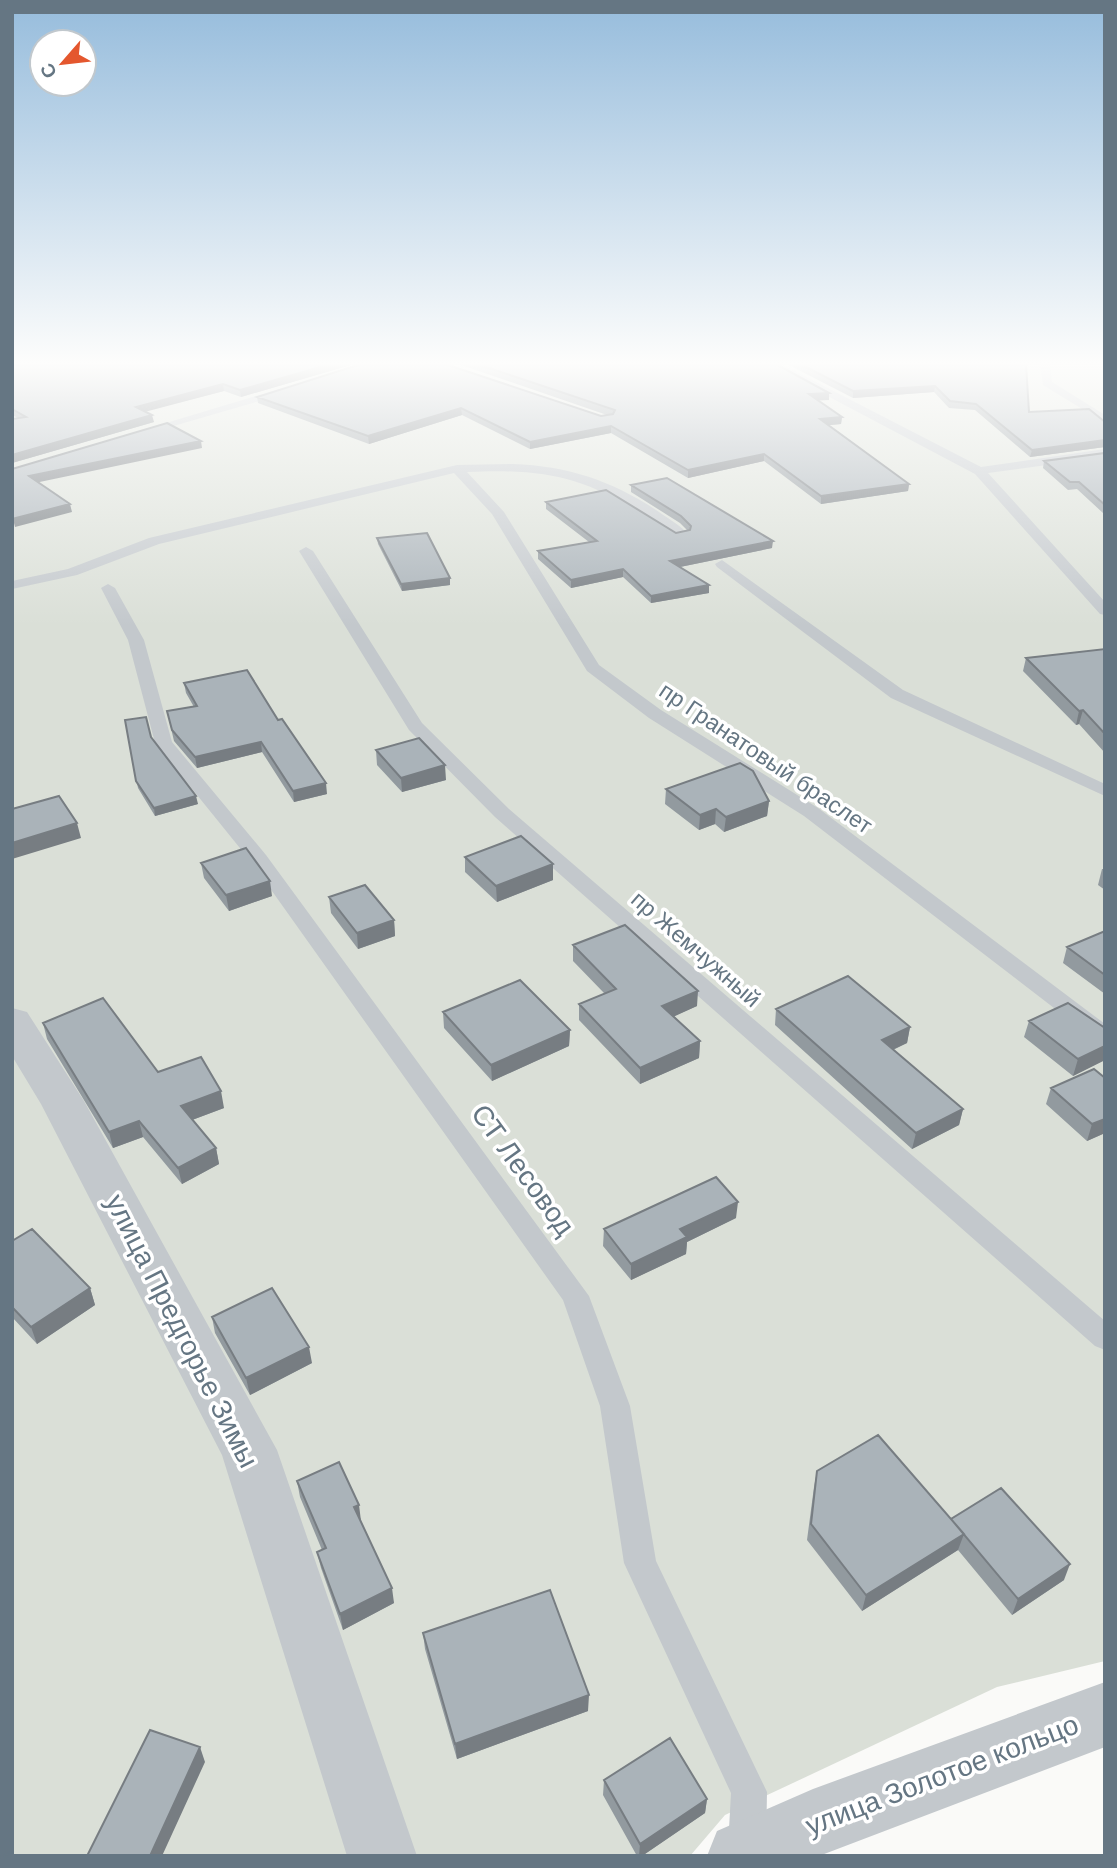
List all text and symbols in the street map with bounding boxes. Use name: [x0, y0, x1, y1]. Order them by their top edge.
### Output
north arrow: [28, 28, 98, 98]
text: С: [36, 60, 61, 82]
street label: пр Гранатовый браслет: [655, 677, 878, 839]
street label: пр Жемчужный: [626, 886, 766, 1012]
street label: СТ Лесовод: [465, 1099, 581, 1241]
street label: улица Предгорье Зимы: [100, 1189, 264, 1473]
street label: улица Золотое кольцо: [801, 1709, 1083, 1841]

